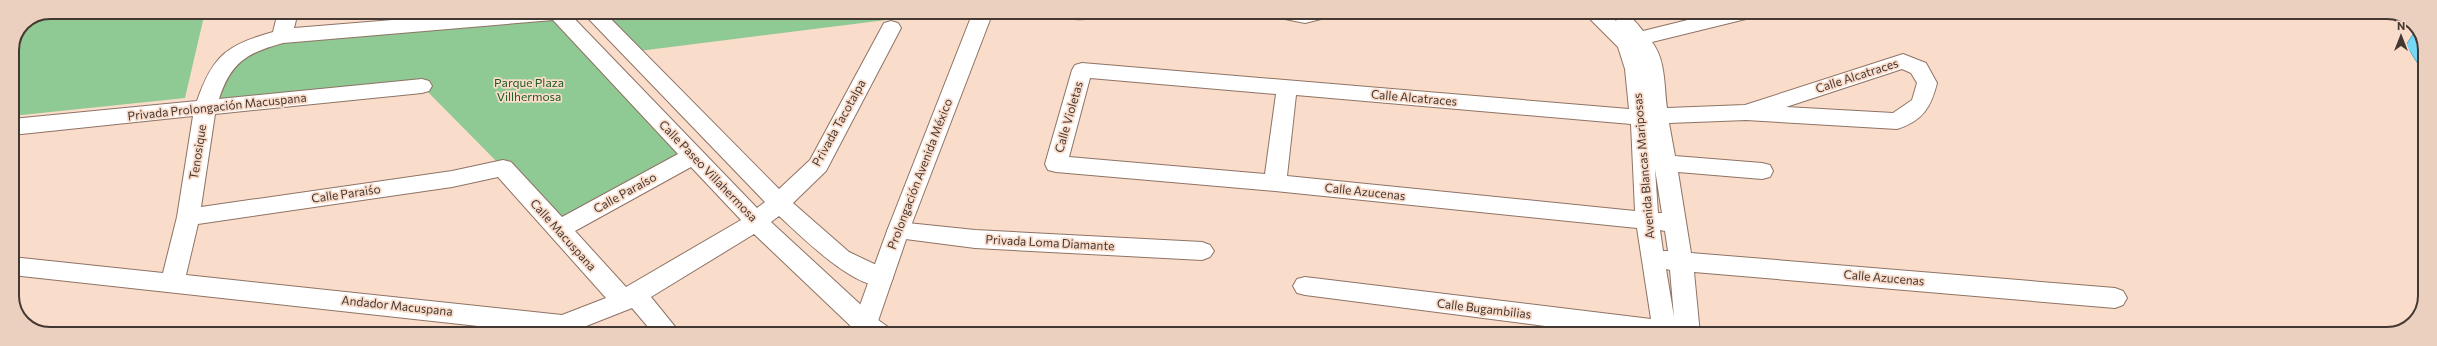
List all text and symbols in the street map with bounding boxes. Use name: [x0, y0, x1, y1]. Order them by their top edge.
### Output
north arrow: [2381, 16, 2421, 56]
text: N: [2397, 19, 2405, 32]
street label: Calle Alcatraces: [1813, 55, 1900, 95]
park label: Parque Plaza Villhermosa: [494, 75, 564, 103]
street label: Privada Tacotalpa: [809, 77, 868, 168]
street label: Calle Violetas: [1051, 79, 1085, 154]
street label: Calle Alcatraces: [1370, 86, 1458, 108]
street label: Privada Prolongación Macuspana: [127, 90, 307, 122]
street label: Avenida Blancas Mariposas: [1630, 93, 1656, 240]
street label: Prolongación Avenida México: [884, 96, 954, 251]
street label: Calle Paseo Villahermosa: [657, 117, 761, 224]
street label: Tenosique: [186, 123, 208, 180]
street label: Calle Paraíso: [591, 169, 658, 215]
street label: Calle Azucenas: [1324, 180, 1406, 202]
street label: Calle Paraiśo: [310, 181, 381, 205]
street label: Calle Macuspana: [528, 196, 600, 273]
street label: Privada Loma Diamante: [985, 232, 1115, 252]
street label: Calle Azucenas: [1843, 266, 1925, 288]
street label: Andador Macuspana: [341, 292, 453, 318]
street label: Calle Bugambilias: [1436, 295, 1532, 321]

